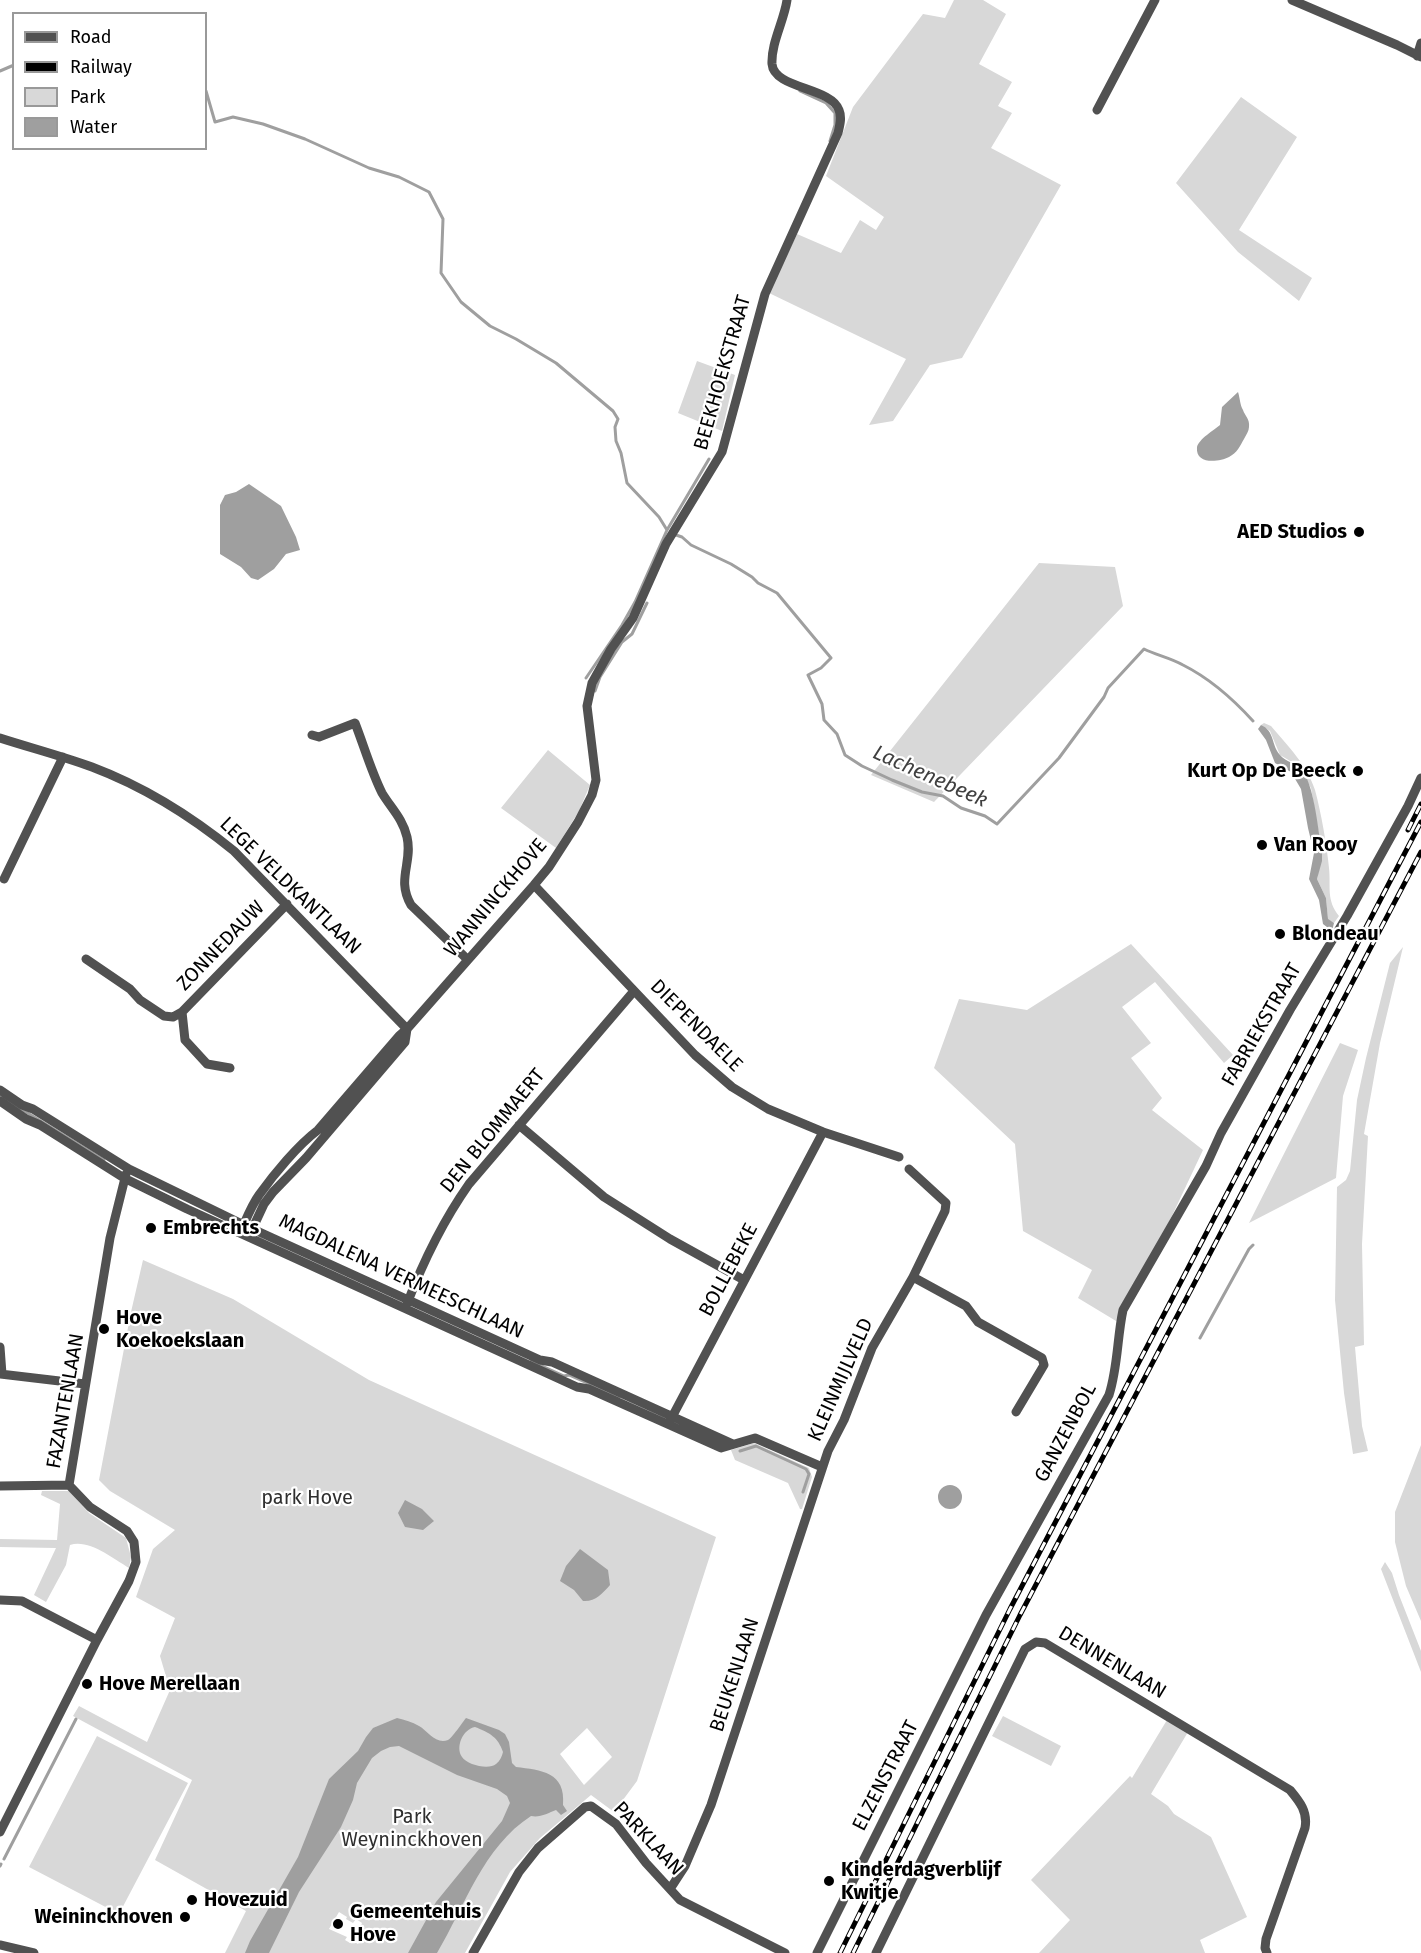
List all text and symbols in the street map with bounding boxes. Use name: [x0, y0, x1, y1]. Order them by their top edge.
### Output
legend: [12, 12, 207, 150]
text: Road: [70, 26, 112, 48]
text: Railway: [70, 56, 132, 78]
text: Park: [70, 86, 105, 108]
text: Water: [70, 116, 117, 138]
street label: BEEKHOEKSTRAAT: [689, 293, 757, 453]
place label: AED Studios: [1237, 520, 1347, 544]
marker: AED Studios: [1352, 525, 1366, 539]
water label: Lachenebeek: [869, 740, 991, 814]
place label: Kurt Op De Beeck: [1187, 759, 1346, 783]
marker: Kurt Op De Beeck: [1351, 764, 1365, 778]
street label: LEGE VELDKANTLAAN: [214, 812, 366, 960]
place label: Van Rooy: [1274, 833, 1357, 857]
street label: WANNINCKHOVE: [440, 834, 552, 962]
marker: Van Rooy: [1255, 838, 1269, 852]
street label: ZONNEDAUW: [172, 896, 270, 996]
place label: Blondeau: [1292, 922, 1379, 946]
marker: Blondeau: [1273, 927, 1287, 941]
street label: FABRIEKSTRAAT: [1217, 959, 1307, 1091]
street label: DIEPENDAELE: [645, 975, 747, 1077]
street label: DEN BLOMMAERT: [436, 1064, 550, 1198]
street label: MAGDALENA VERMEESCHLAAN: [275, 1210, 527, 1344]
place label: Embrechts: [163, 1216, 259, 1240]
street label: BOLLEBEKE: [694, 1219, 764, 1321]
marker: Embrechts: [144, 1221, 158, 1235]
place label: Hove Koekoekslaan: [116, 1306, 244, 1353]
street label: KLEINMIJLVELD: [803, 1315, 879, 1445]
marker: Hove Koekoekslaan: [97, 1322, 111, 1336]
street label: FAZANTENLAAN: [42, 1331, 90, 1471]
street label: GANZENBOL: [1030, 1379, 1102, 1487]
park label: park Hove: [261, 1486, 353, 1510]
street label: BEUKENLAAN: [705, 1615, 765, 1735]
street label: DENNENLAAN: [1054, 1621, 1170, 1705]
place label: Hove Merellaan: [99, 1672, 240, 1696]
marker: Hove Merellaan: [80, 1677, 94, 1691]
street label: ELZENSTRAAT: [848, 1717, 924, 1835]
street label: PARKLAAN: [608, 1797, 688, 1881]
park label: Park Weyninckhoven: [341, 1805, 483, 1852]
place label: Kinderdagverblijf Kwitje: [841, 1858, 1000, 1905]
marker: Kinderdagverblijf Kwitje: [822, 1874, 836, 1888]
place label: Hovezuid: [204, 1888, 288, 1912]
marker: Hovezuid: [185, 1893, 199, 1907]
place label: Gemeentehuis Hove: [350, 1900, 481, 1947]
place label: Weininckhoven: [35, 1905, 173, 1929]
marker: Weininckhoven: [178, 1910, 192, 1924]
marker: Gemeentehuis Hove: [331, 1917, 345, 1931]

